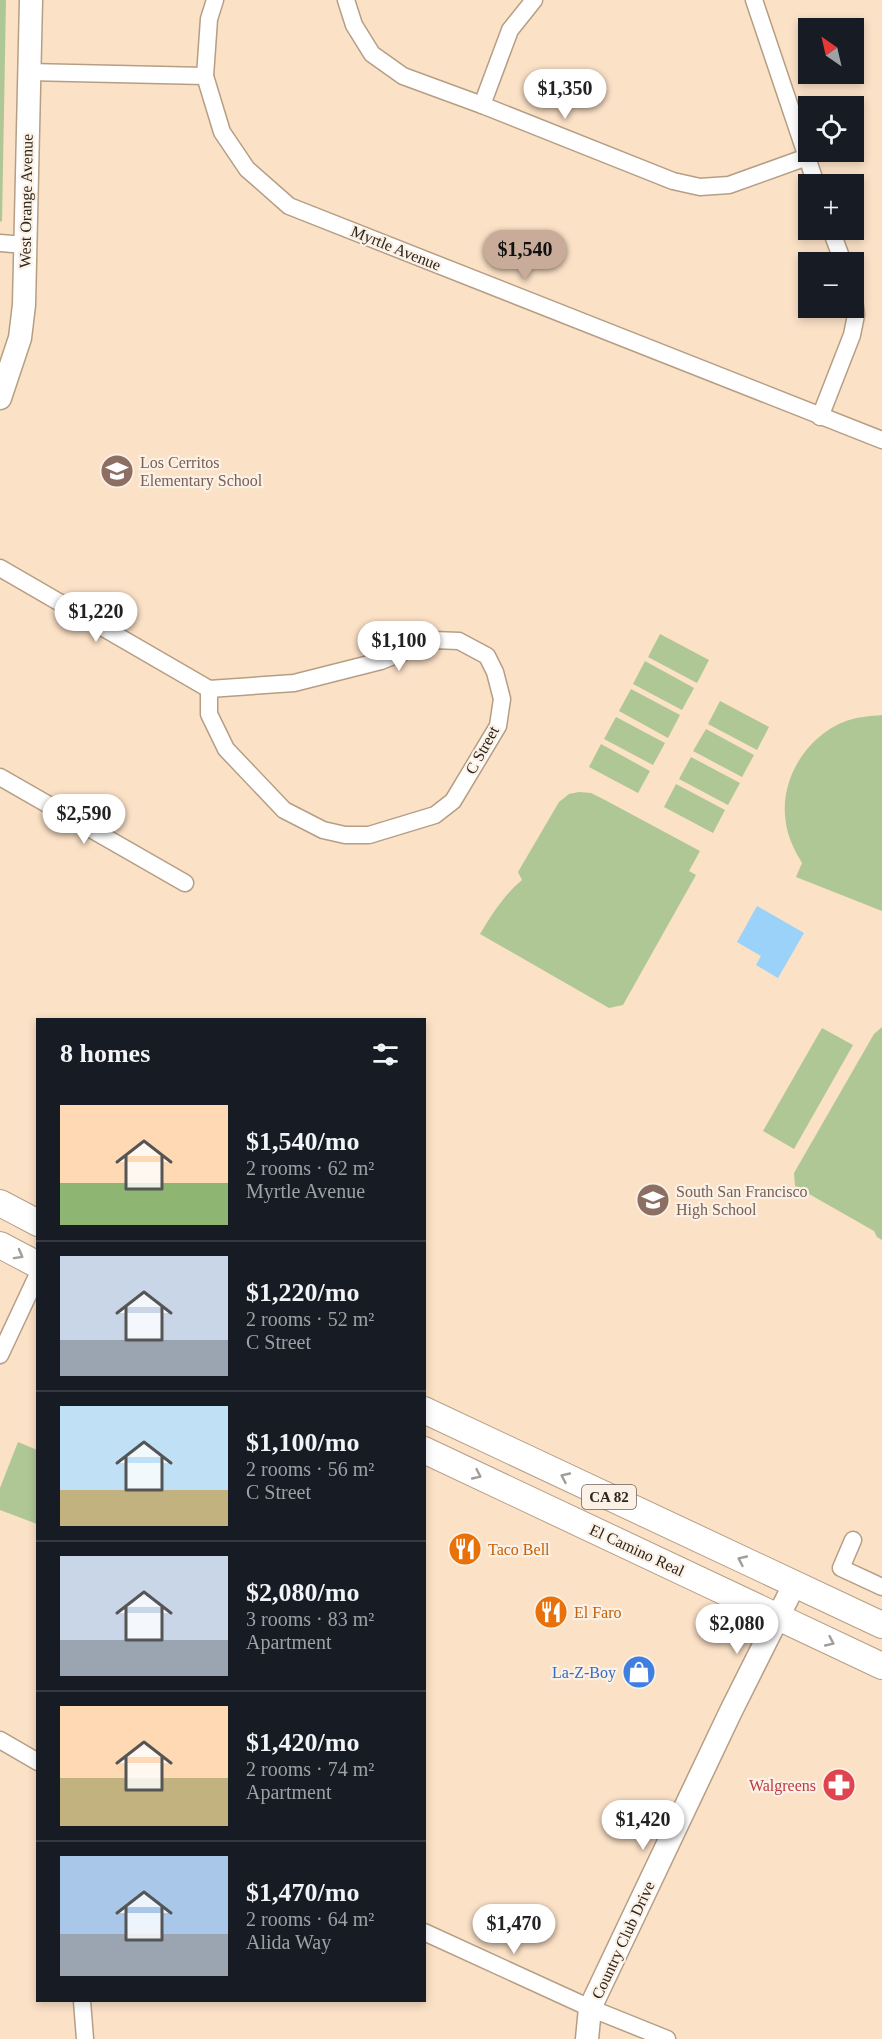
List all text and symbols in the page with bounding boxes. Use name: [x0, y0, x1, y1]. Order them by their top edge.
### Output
north arrow: [798, 18, 864, 84]
map controls: [798, 18, 864, 318]
pin: $1,350: [516, 69, 614, 120]
text: $1,350: [538, 77, 593, 99]
button: locate: [798, 96, 864, 162]
street label: West Orange Avenue: [16, 134, 37, 268]
button: +: [798, 174, 864, 240]
street label: Myrtle Avenue: [348, 222, 443, 275]
pin: $1,540: [476, 230, 574, 281]
text: $1,540: [498, 238, 553, 260]
button: −: [798, 252, 864, 318]
school or university icon: Los Cerritos Elementary School: [99, 453, 135, 489]
place label: Los Cerritos Elementary School: [140, 454, 263, 490]
pin: $1,220: [47, 592, 145, 643]
text: $1,220: [69, 600, 124, 622]
pin: $1,100: [350, 621, 448, 672]
text: $1,100: [372, 629, 427, 651]
street label: C Street: [462, 723, 502, 777]
pin: $2,590: [35, 794, 133, 845]
text: $2,590: [57, 802, 112, 824]
icon: filters: [369, 1038, 402, 1071]
text: 8 homes: [60, 1039, 150, 1068]
text: $1,540/mo: [246, 1127, 359, 1156]
icon: home: [108, 1129, 180, 1201]
text: 2 rooms · 62 m²: [246, 1157, 374, 1179]
text: Myrtle Avenue: [246, 1180, 365, 1202]
school or university icon: South San Francisco High School: [635, 1182, 671, 1218]
place label: South San Francisco High School: [676, 1183, 808, 1219]
one-way arrow: [13, 1248, 23, 1259]
text: $1,220/mo: [246, 1278, 359, 1307]
icon: home: [108, 1280, 180, 1352]
text: 2 rooms · 52 m²: [246, 1308, 374, 1330]
text: C Street: [246, 1331, 311, 1353]
text: $1,100/mo: [246, 1428, 359, 1457]
icon: home: [108, 1430, 180, 1502]
text: 2 rooms · 56 m²: [246, 1458, 374, 1480]
one-way arrow: [471, 1468, 482, 1480]
one-way arrow: [561, 1472, 572, 1484]
text: C Street: [246, 1481, 311, 1503]
road number: CA 82: [582, 1485, 636, 1509]
street label: El Camino Real: [587, 1521, 687, 1580]
restaurant icon: Taco Bell: [447, 1531, 483, 1567]
place label: Taco Bell: [488, 1541, 550, 1558]
one-way arrow: [737, 1555, 748, 1567]
text: $2,080/mo: [246, 1578, 359, 1607]
icon: home: [108, 1580, 180, 1652]
restaurant icon: El Faro: [533, 1594, 569, 1630]
place label: El Faro: [574, 1604, 622, 1621]
pin: $2,080: [688, 1604, 786, 1655]
text: 3 rooms · 83 m²: [246, 1608, 374, 1630]
text: $2,080: [710, 1612, 765, 1634]
text: Apartment: [246, 1631, 332, 1653]
one-way arrow: [824, 1634, 835, 1646]
shop icon: La-Z-Boy: [621, 1654, 657, 1690]
place label: La-Z-Boy: [552, 1664, 616, 1682]
text: $1,420/mo: [246, 1728, 359, 1757]
icon: home: [108, 1730, 180, 1802]
text: 2 rooms · 74 m²: [246, 1758, 374, 1780]
pharmacy icon: Walgreens: [821, 1767, 857, 1803]
place label: Walgreens: [749, 1777, 816, 1795]
text: Apartment: [246, 1781, 332, 1803]
pin: $1,420: [594, 1800, 692, 1851]
text: $1,420: [616, 1808, 671, 1830]
text: $1,470/mo: [246, 1878, 359, 1907]
street label: Country Club Drive: [588, 1878, 659, 2002]
icon: home: [108, 1880, 180, 1952]
pin: $1,470: [465, 1904, 563, 1955]
text: 2 rooms · 64 m²: [246, 1908, 374, 1930]
text: $1,470: [487, 1912, 542, 1934]
text: Alida Way: [246, 1931, 331, 1953]

